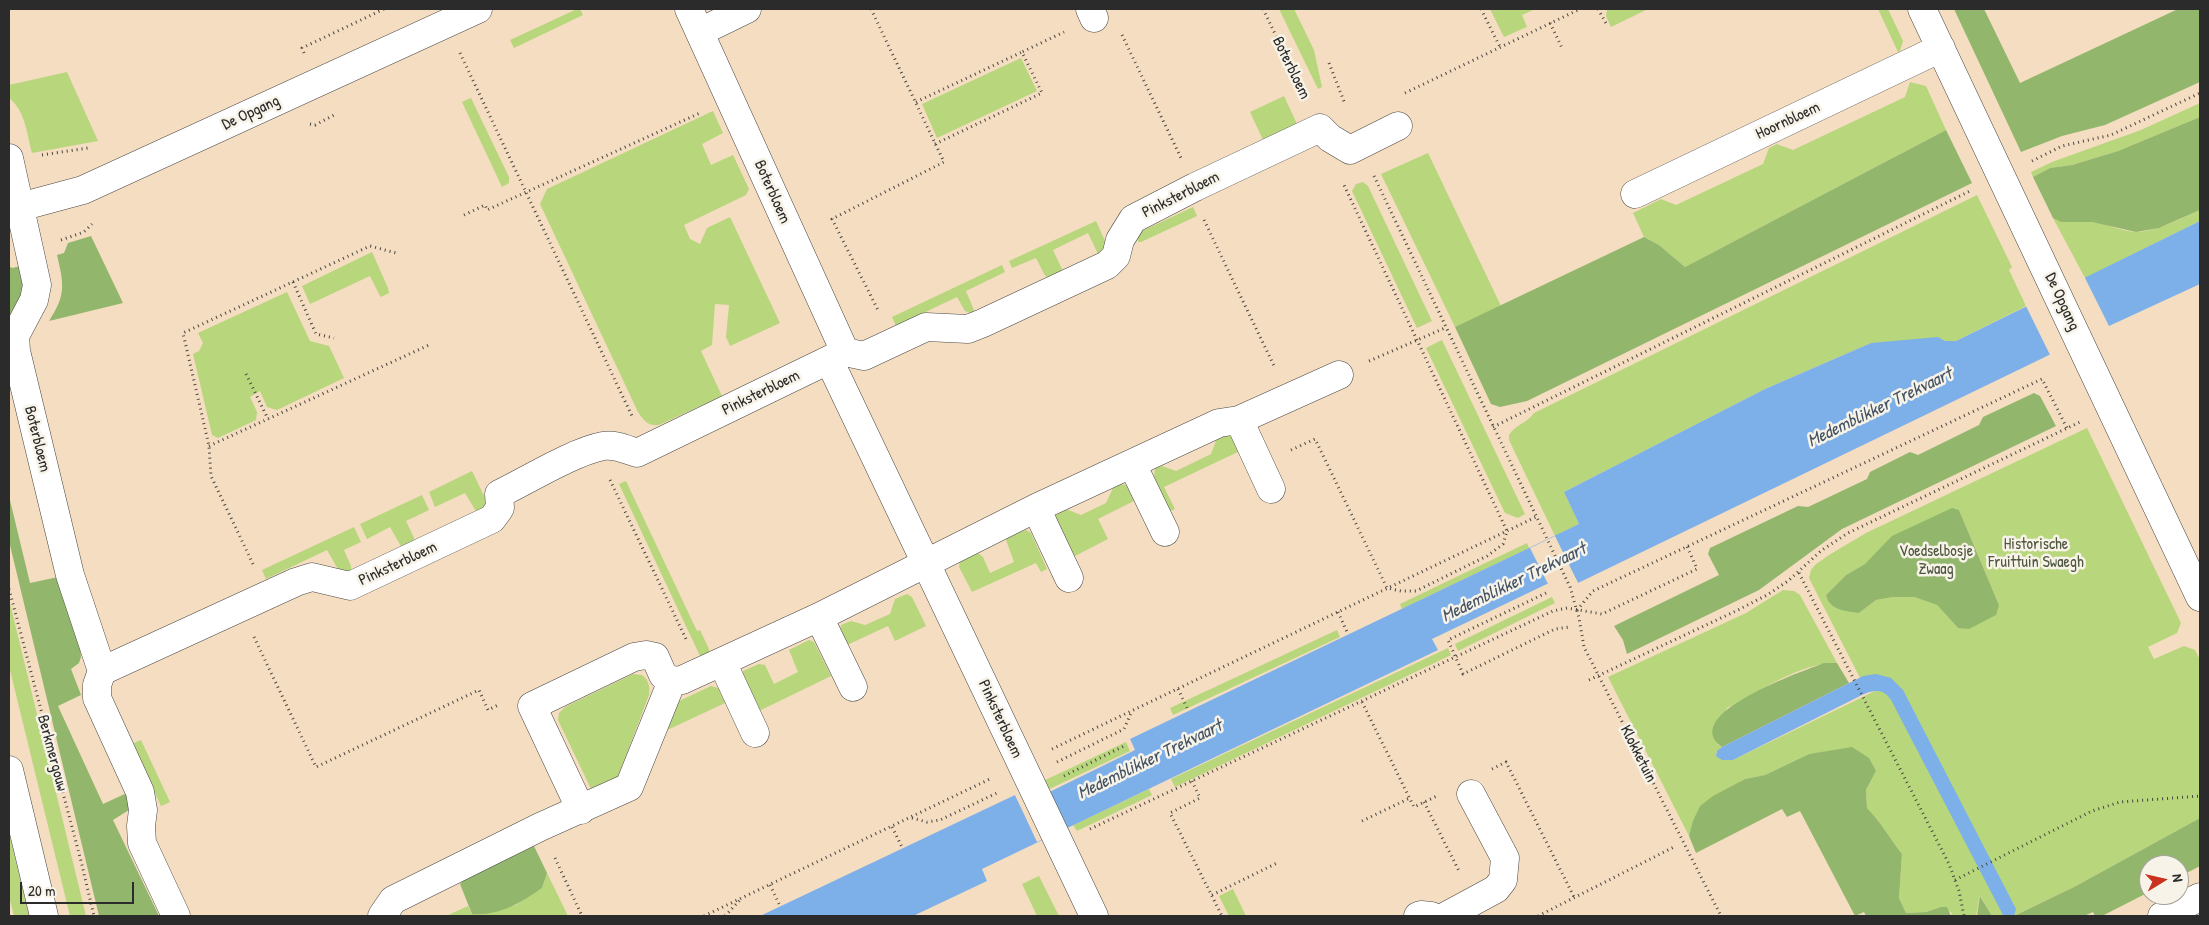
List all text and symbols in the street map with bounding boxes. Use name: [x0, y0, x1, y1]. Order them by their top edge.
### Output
street label: Boterbloem: [1268, 34, 1314, 102]
street label: De Opgang: [219, 91, 283, 135]
street label: Hoornbloem: [1753, 98, 1823, 144]
street label: Boterbloem: [750, 157, 794, 227]
street label: Pinksterbloem: [1139, 167, 1223, 223]
street label: De Opgang: [2040, 270, 2084, 334]
water label: Medemblikker Trekvaart: [1804, 364, 1956, 452]
street label: Pinksterbloem: [719, 366, 803, 420]
street label: Boterbloem: [20, 404, 54, 474]
park label: Historische Fruittuin Swaegh: [1988, 535, 2084, 573]
street label: Pinksterbloem: [356, 538, 440, 590]
water label: Medemblikker Trekvaart: [1438, 539, 1590, 627]
park label: Voedselbosje Zwaag: [1899, 542, 1973, 580]
street label: Pinksterbloem: [974, 677, 1026, 761]
street label: Berkmergouw: [33, 713, 71, 793]
water label: Medemblikker Trekvaart: [1074, 716, 1226, 804]
street label: Klokketuin: [1615, 722, 1661, 786]
north arrow: [2139, 855, 2189, 905]
scale bar: [22, 872, 136, 904]
text: N: [2168, 873, 2188, 883]
text: 20 m: [28, 880, 55, 901]

